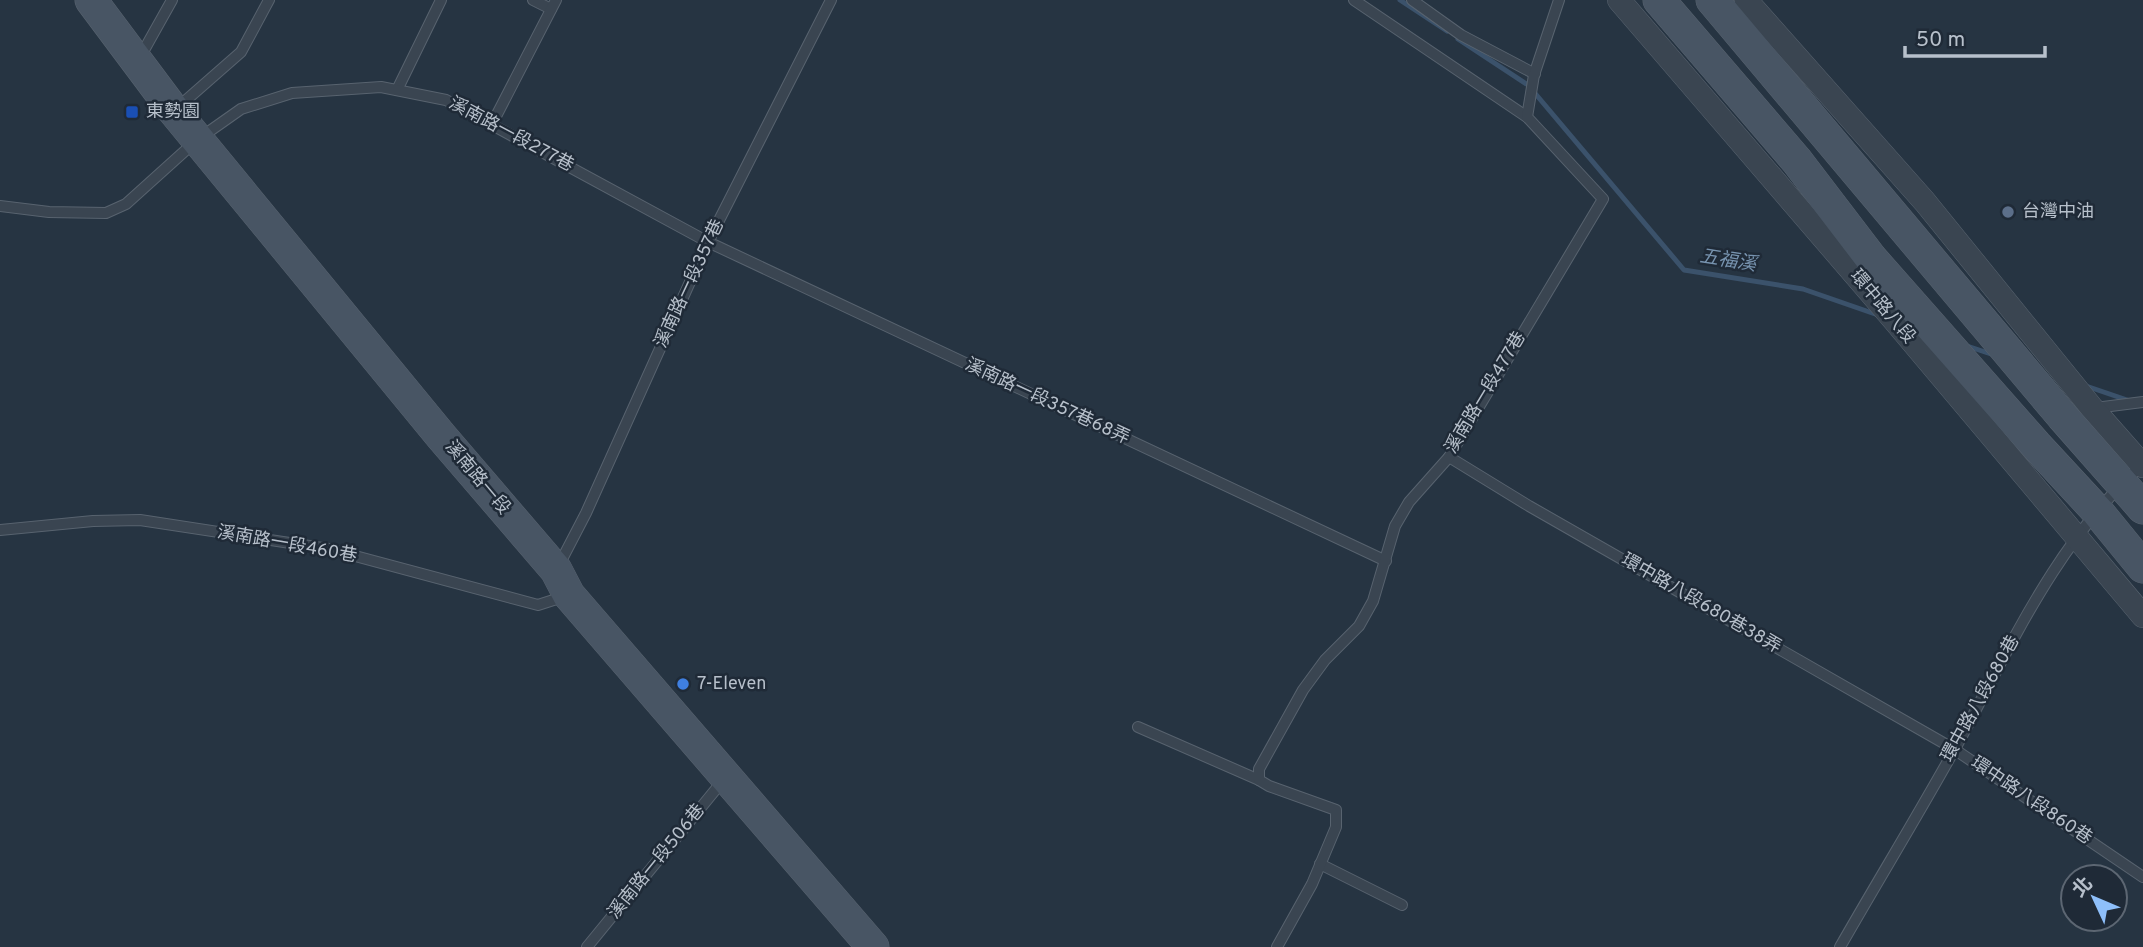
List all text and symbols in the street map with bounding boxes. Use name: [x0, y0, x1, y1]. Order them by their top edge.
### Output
scale bar: [1905, 14, 2045, 58]
text: 50 m: [1916, 27, 1965, 54]
street label: 溪南路一段277巷: [445, 92, 577, 178]
place label: 東勢園: [146, 101, 200, 124]
marker: 東勢園: [124, 104, 140, 120]
place label: 台灣中油: [2022, 201, 2094, 224]
marker: 台灣中油: [2000, 204, 2016, 220]
street label: 溪南路一段357巷: [650, 216, 730, 352]
water label: 五福溪: [1698, 245, 1761, 278]
street label: 環中路八段: [1844, 265, 1920, 349]
street label: 溪南路一段477巷: [1440, 328, 1532, 458]
street label: 溪南路一段357巷68弄: [961, 354, 1133, 450]
street label: 溪南路一段: [439, 436, 515, 520]
street label: 溪南路一段460巷: [215, 521, 359, 569]
street label: 環中路八段680巷38弄: [1617, 549, 1785, 659]
street label: 環中路八段680巷: [1937, 632, 2025, 766]
place label: 7-Eleven: [697, 673, 766, 696]
marker: 7-Eleven: [675, 676, 691, 692]
street label: 環中路八段860巷: [1966, 752, 2096, 850]
street label: 溪南路一段506巷: [604, 800, 710, 924]
north arrow: [2059, 863, 2129, 933]
text: 北: [2068, 872, 2098, 903]

